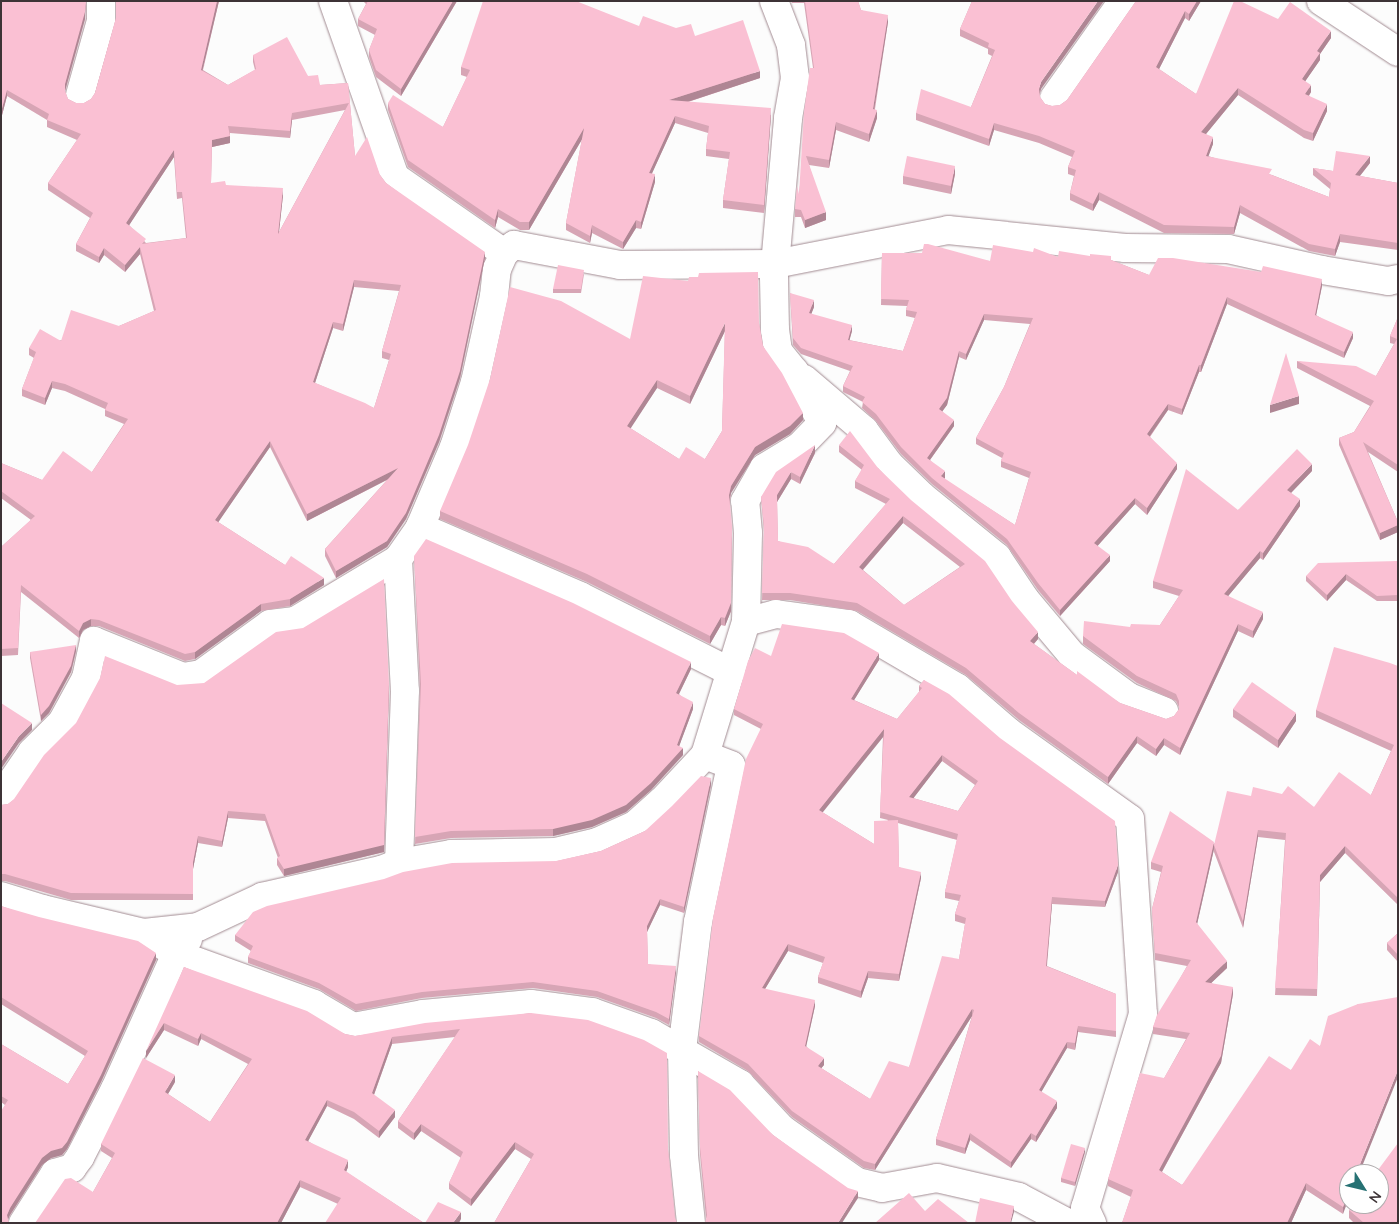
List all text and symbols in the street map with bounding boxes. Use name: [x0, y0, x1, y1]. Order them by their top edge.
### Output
north arrow: [1339, 1164, 1389, 1214]
text: N: [1365, 1188, 1386, 1207]

